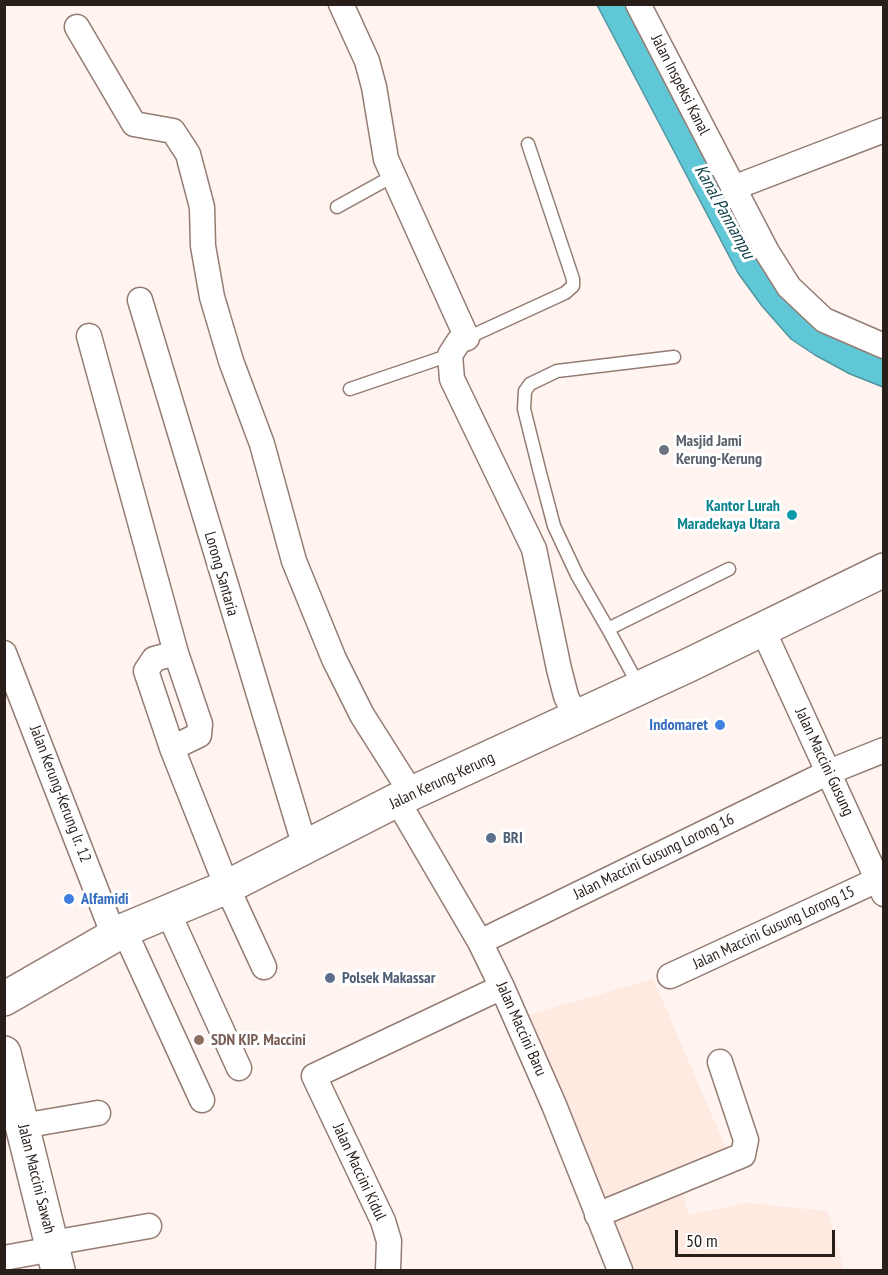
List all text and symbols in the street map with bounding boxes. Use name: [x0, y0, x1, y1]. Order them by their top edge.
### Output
street label: Jalan Inspeksi Kanal: [646, 32, 714, 138]
water label: Kanal Pannampu: [689, 161, 759, 263]
place label: Masjid Jami Kerung-Kerung: [676, 431, 762, 469]
marker: Masjid Jami Kerung-Kerung: [657, 443, 671, 457]
place label: Kantor Lurah Maradekaya Utara: [677, 496, 780, 534]
marker: Kantor Lurah Maradekaya Utara: [785, 508, 799, 522]
street label: Lorong Santaria: [200, 530, 242, 618]
street label: Jalan Maccini Gusung: [791, 705, 857, 819]
place label: Indomaret: [649, 715, 708, 735]
marker: Indomaret: [713, 718, 727, 732]
street label: Jalan Kerung-Kerung lr. 12: [25, 723, 95, 865]
street label: Jalan Kerung-Kerung: [386, 748, 498, 814]
street label: Jalan Maccini Gusung Lorong 16: [571, 810, 737, 904]
place label: BRI: [503, 828, 523, 848]
marker: BRI: [484, 831, 498, 845]
street label: Jalan Maccini Gusung Lorong 15: [690, 882, 858, 974]
place label: Alfamidi: [81, 889, 129, 909]
marker: Alfamidi: [62, 892, 76, 906]
place label: Polsek Makassar: [342, 968, 435, 988]
marker: Polsek Makassar: [323, 971, 337, 985]
street label: Jalan Maccini Baru: [492, 979, 550, 1079]
place label: SDN KIP. Maccini: [211, 1030, 306, 1050]
marker: SDN KIP. Maccini: [192, 1033, 206, 1047]
street label: Jalan Maccini Kidul: [328, 1120, 390, 1224]
street label: Jalan Maccini Sawah: [13, 1122, 59, 1236]
scale bar: [678, 1218, 838, 1256]
text: 50 m: [686, 1229, 718, 1252]

